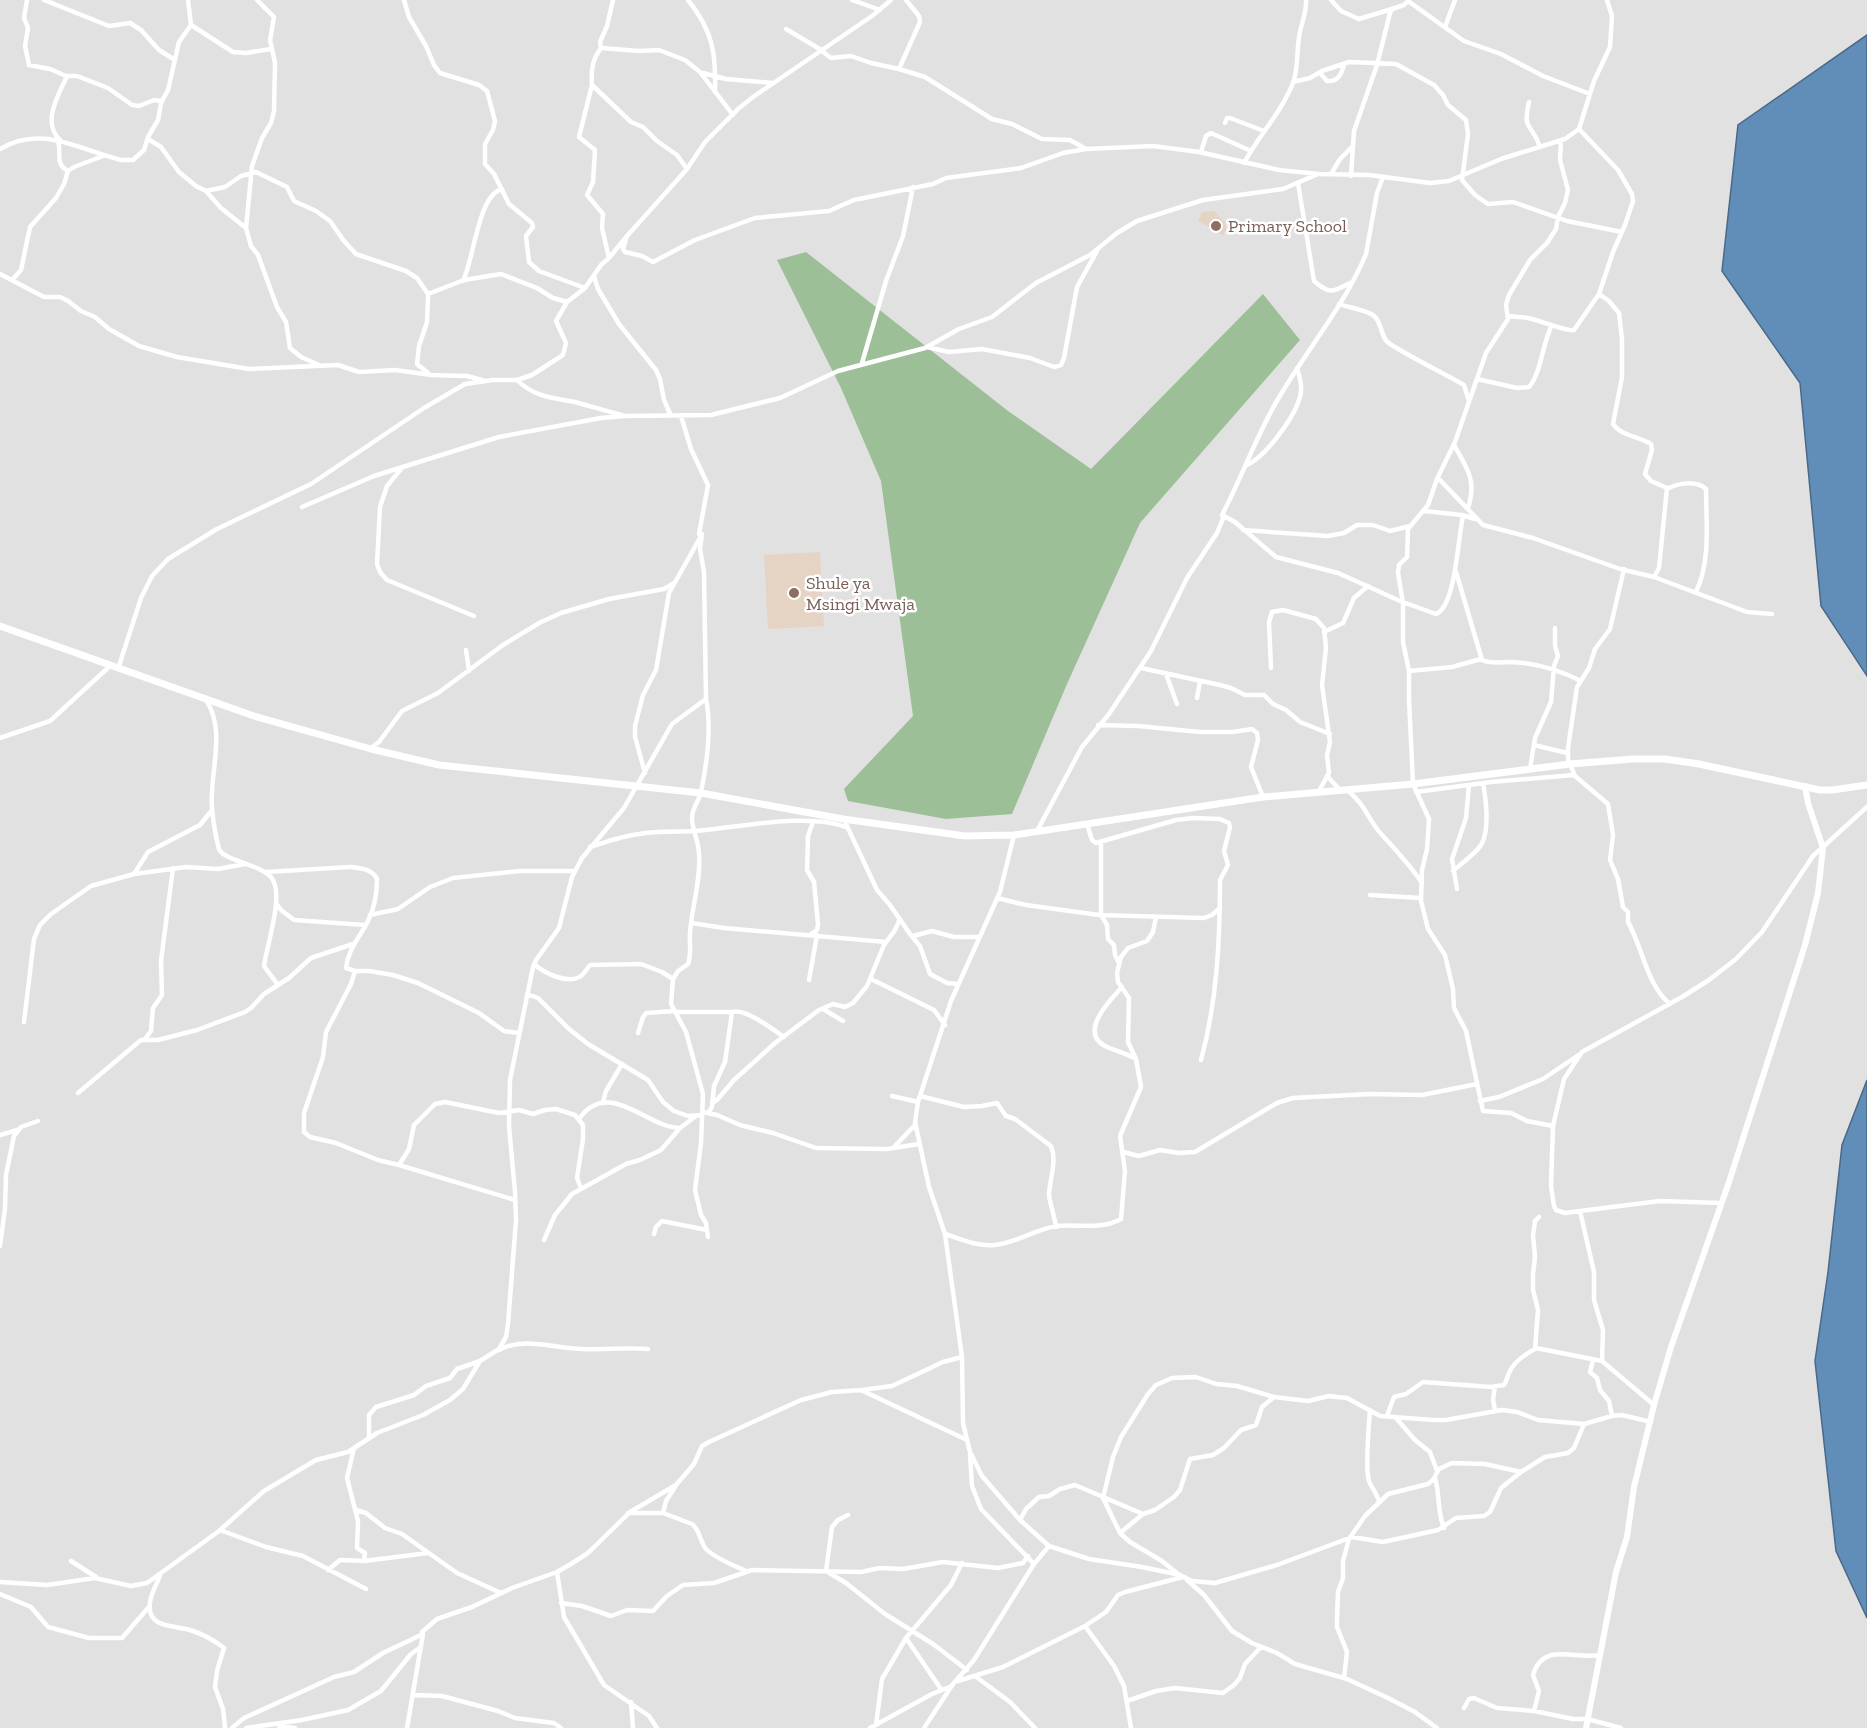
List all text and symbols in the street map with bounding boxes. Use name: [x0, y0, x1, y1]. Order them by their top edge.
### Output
place label: Primary School: [1228, 215, 1347, 237]
marker: Primary School: [1209, 219, 1223, 233]
place label: Shule ya Msingi Mwaja: [806, 572, 915, 615]
marker: Shule ya Msingi Mwaja: [787, 586, 801, 600]

